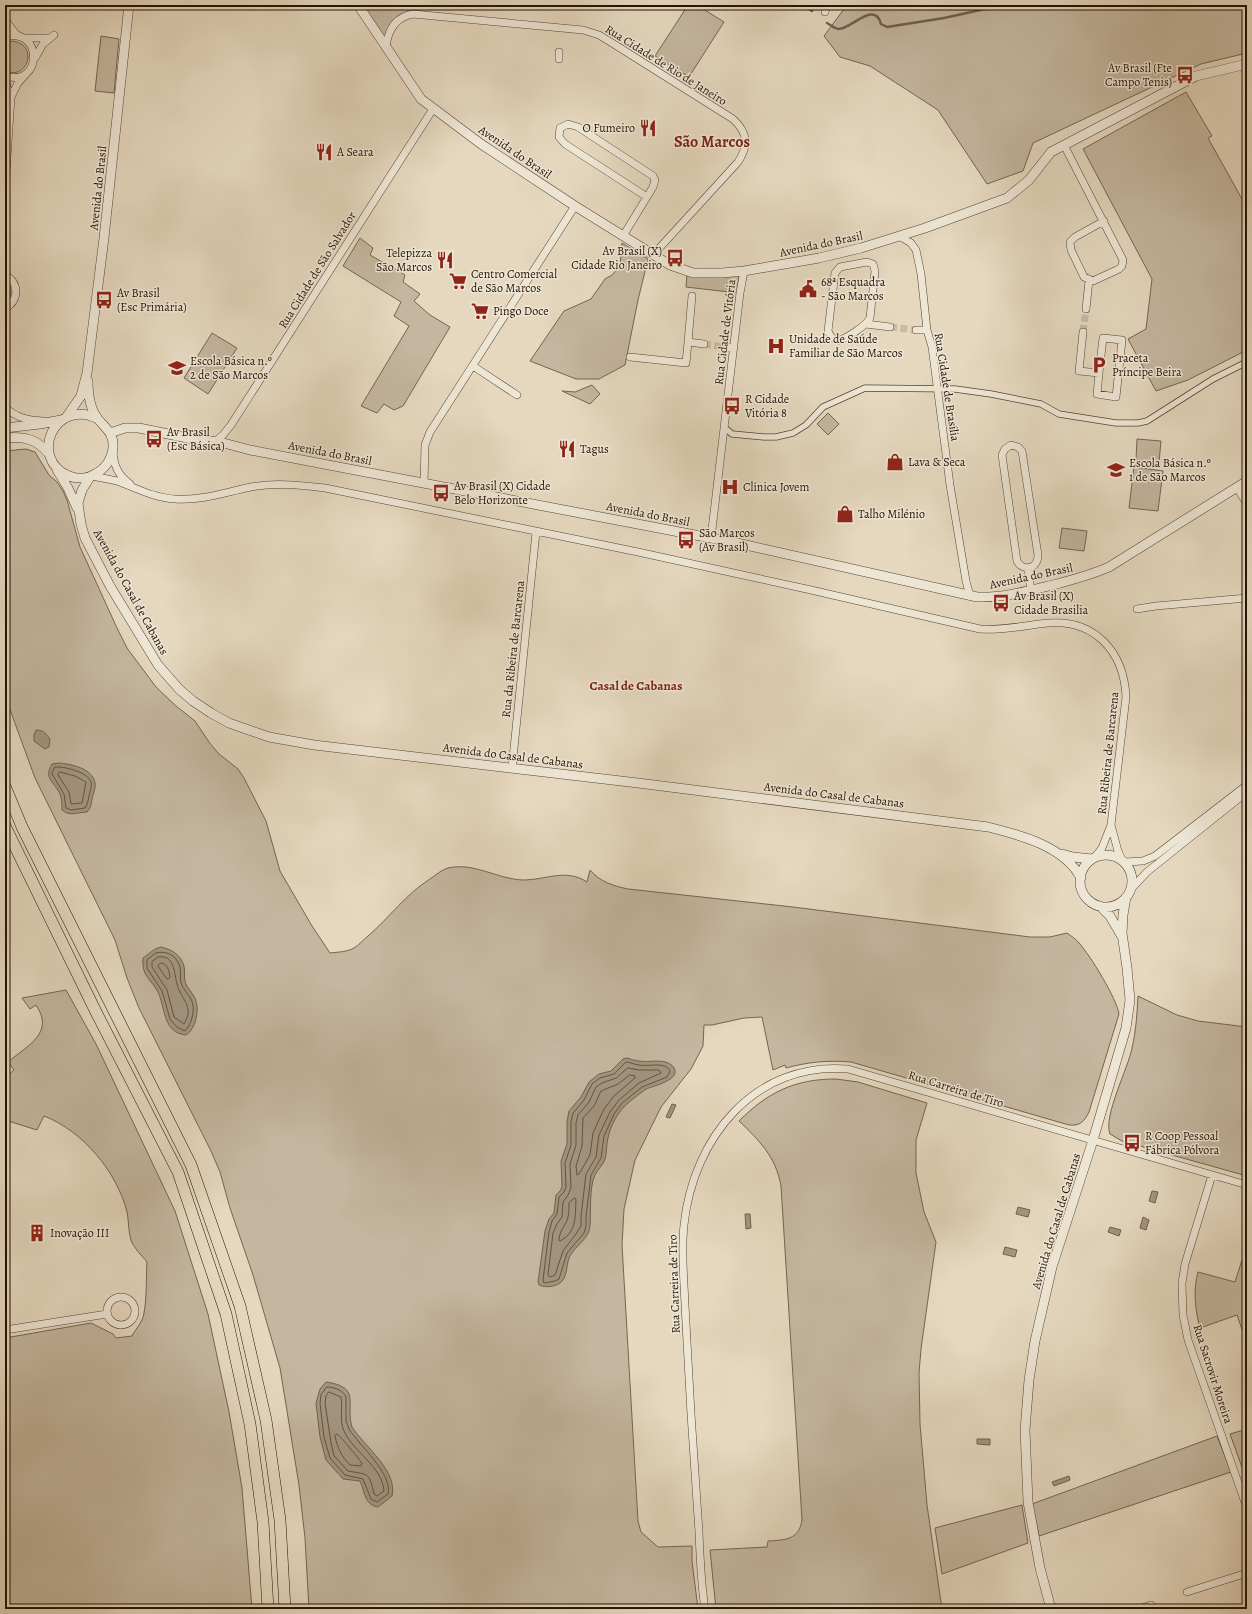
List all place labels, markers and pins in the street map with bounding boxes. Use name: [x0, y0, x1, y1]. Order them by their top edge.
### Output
place label: Av Brasil (Fte Campo Tenis): [1105, 60, 1172, 90]
bus stop icon: Av Brasil (Fte Campo Tenis): [1175, 65, 1195, 85]
restaurant icon: O Fumeiro: [638, 118, 658, 138]
place label: O Fumeiro: [582, 120, 635, 136]
restaurant icon: A Seara: [314, 142, 334, 162]
place label: A Seara: [336, 144, 374, 160]
place label: Av Brasil (X) Cidade Rio Janeiro: [571, 243, 662, 273]
place label: Telepizza São Marcos: [376, 245, 432, 275]
bus stop icon: Av Brasil (X) Cidade Rio Janeiro: [665, 248, 685, 268]
restaurant icon: Telepizza São Marcos: [435, 250, 455, 270]
place label: Centro Comercial de São Marcos: [471, 266, 557, 296]
supermarket icon: Centro Comercial de São Marcos: [448, 271, 468, 291]
place label: 68ª Esquadra - São Marcos: [821, 274, 886, 304]
public building icon: 68ª Esquadra - São Marcos: [798, 279, 818, 299]
place label: Av Brasil (Esc Primária): [116, 285, 187, 315]
bus stop icon: Av Brasil (Esc Primária): [94, 290, 114, 310]
supermarket icon: Pingo Doce: [470, 301, 490, 321]
place label: Pingo Doce: [493, 303, 549, 319]
place label: Unidade de Saúde Familiar de São Marcos: [789, 331, 903, 361]
hospital icon: Unidade de Saúde Familiar de São Marcos: [766, 336, 786, 356]
place label: Praceta Príncipe Beira: [1112, 350, 1182, 380]
place label: Escola Básica n.º 2 de São Marcos: [190, 353, 272, 383]
parking icon: Praceta Príncipe Beira: [1089, 355, 1109, 375]
school or university icon: Escola Básica n.º 2 de São Marcos: [167, 358, 187, 378]
place label: R Cidade Vitória 8: [744, 391, 789, 421]
bus stop icon: R Cidade Vitória 8: [722, 396, 742, 416]
place label: Av Brasil (Esc Básica): [166, 424, 225, 454]
bus stop icon: Av Brasil (Esc Básica): [144, 429, 164, 449]
restaurant icon: Tagus: [557, 439, 577, 459]
place label: Tagus: [580, 441, 609, 457]
shop icon: Lava & Seca: [885, 452, 905, 472]
place label: Lava & Seca: [908, 454, 966, 470]
place label: Escola Básica n.º 1 de São Marcos: [1129, 455, 1211, 485]
school or university icon: Escola Básica n.º 1 de São Marcos: [1106, 460, 1126, 480]
hospital icon: Clínica Jovem: [720, 477, 740, 497]
place label: Av Brasil (X) Cidade Belo Horizonte: [453, 478, 550, 508]
place label: Clínica Jovem: [743, 479, 809, 495]
bus stop icon: Av Brasil (X) Cidade Belo Horizonte: [431, 483, 451, 503]
shop icon: Talho Milénio: [835, 504, 855, 524]
place label: Talho Milénio: [858, 506, 925, 522]
place label: São Marcos (Av Brasil): [699, 525, 755, 555]
bus stop icon: São Marcos (Av Brasil): [676, 530, 696, 550]
place label: Av Brasil (X) Cidade Brasilia: [1013, 588, 1089, 618]
bus stop icon: Av Brasil (X) Cidade Brasilia: [991, 593, 1011, 613]
place label: R Coop Pessoal Fábrica Pólvora: [1145, 1128, 1220, 1158]
bus stop icon: R Coop Pessoal Fábrica Pólvora: [1122, 1133, 1142, 1153]
building icon: Inovação III: [27, 1223, 47, 1243]
place label: Inovação III: [50, 1225, 109, 1241]

